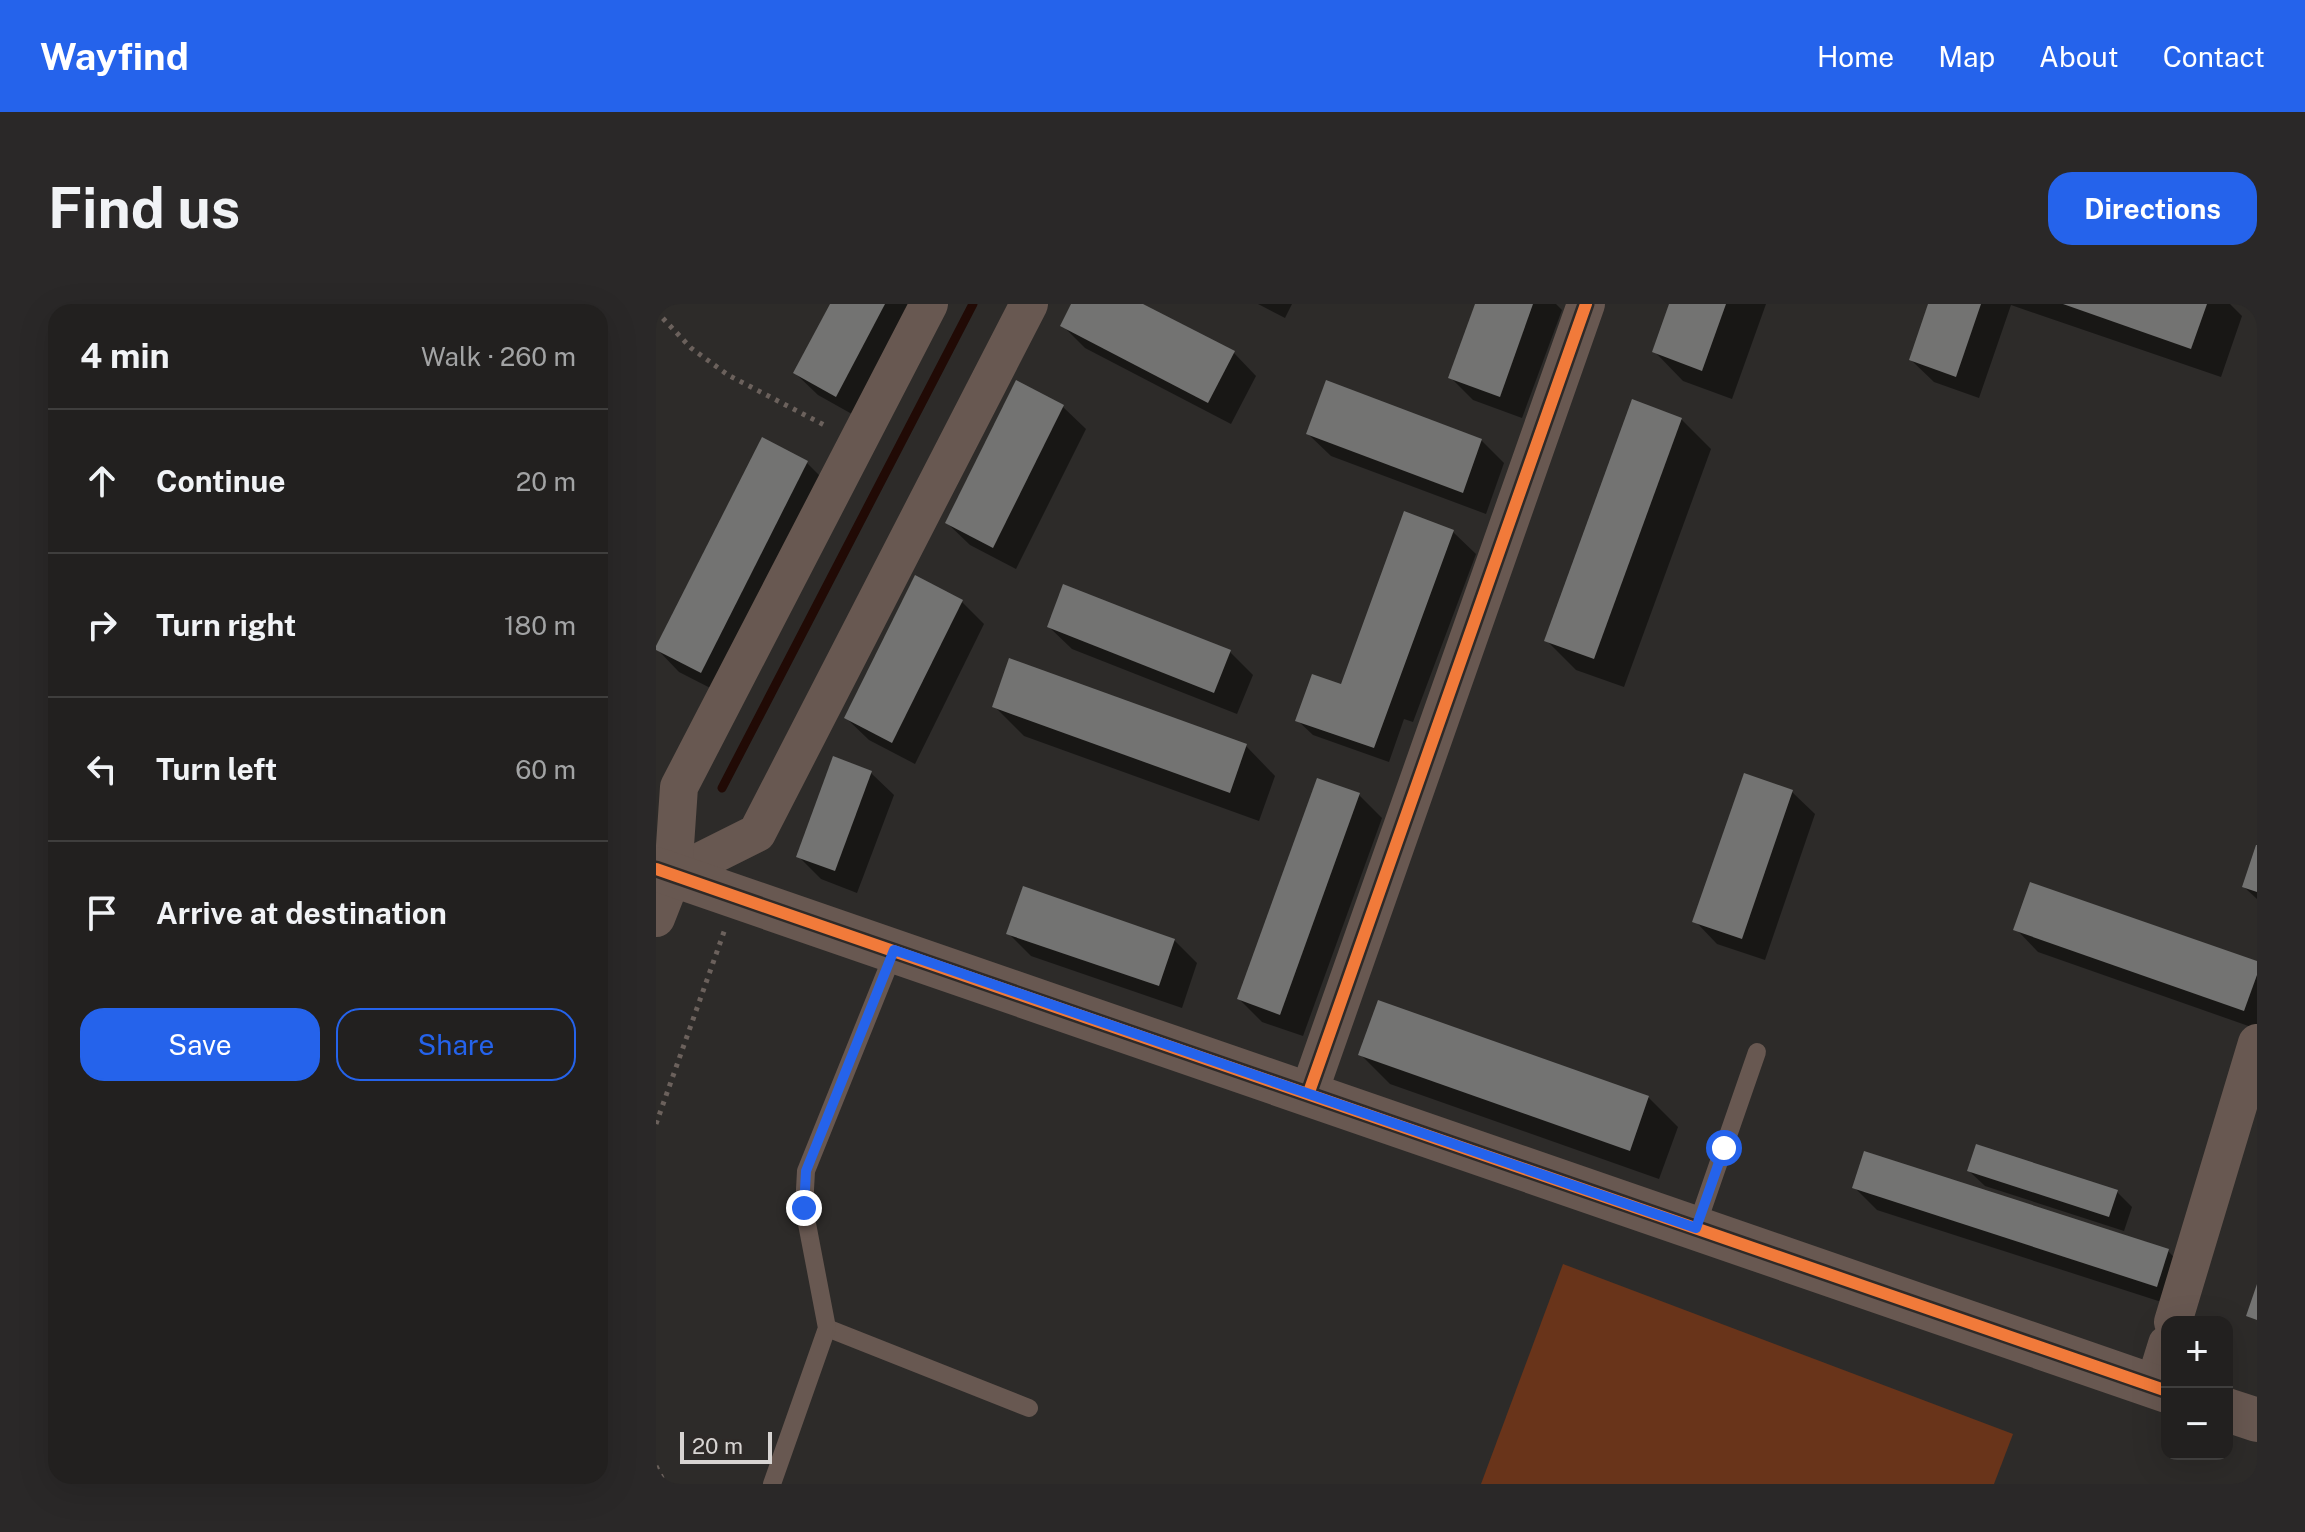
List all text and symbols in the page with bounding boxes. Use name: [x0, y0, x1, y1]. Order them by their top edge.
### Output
text: Wayfind: [40, 34, 189, 79]
text: Home: [1817, 40, 1894, 73]
text: Map: [1938, 40, 1995, 73]
text: About: [2039, 40, 2119, 73]
text: Contact: [2163, 40, 2265, 73]
button: Directions: [2048, 172, 2257, 245]
text: Find us: [48, 175, 240, 241]
text: 4 min: [80, 336, 170, 376]
text: Walk · 260 m: [421, 341, 576, 372]
icon: ahead: [80, 459, 124, 503]
text: Continue: [156, 463, 286, 499]
text: 20 m: [516, 466, 576, 497]
icon: right: [80, 603, 124, 647]
text: Turn right: [156, 607, 296, 643]
text: 180 m: [504, 610, 576, 641]
icon: left: [80, 747, 124, 791]
text: Turn left: [156, 751, 277, 787]
text: 60 m: [515, 754, 576, 785]
icon: arrive: [80, 891, 124, 935]
text: Arrive at destination: [156, 895, 447, 931]
button: Save: [80, 1008, 320, 1081]
button: Share: [336, 1008, 576, 1081]
route start: [1706, 1130, 1742, 1166]
route end: [786, 1190, 822, 1226]
map controls: [2161, 1316, 2233, 1460]
button: +: [2161, 1316, 2233, 1388]
button: −: [2161, 1388, 2233, 1460]
scale bar: [680, 1428, 772, 1464]
text: 20 m: [692, 1433, 743, 1459]

